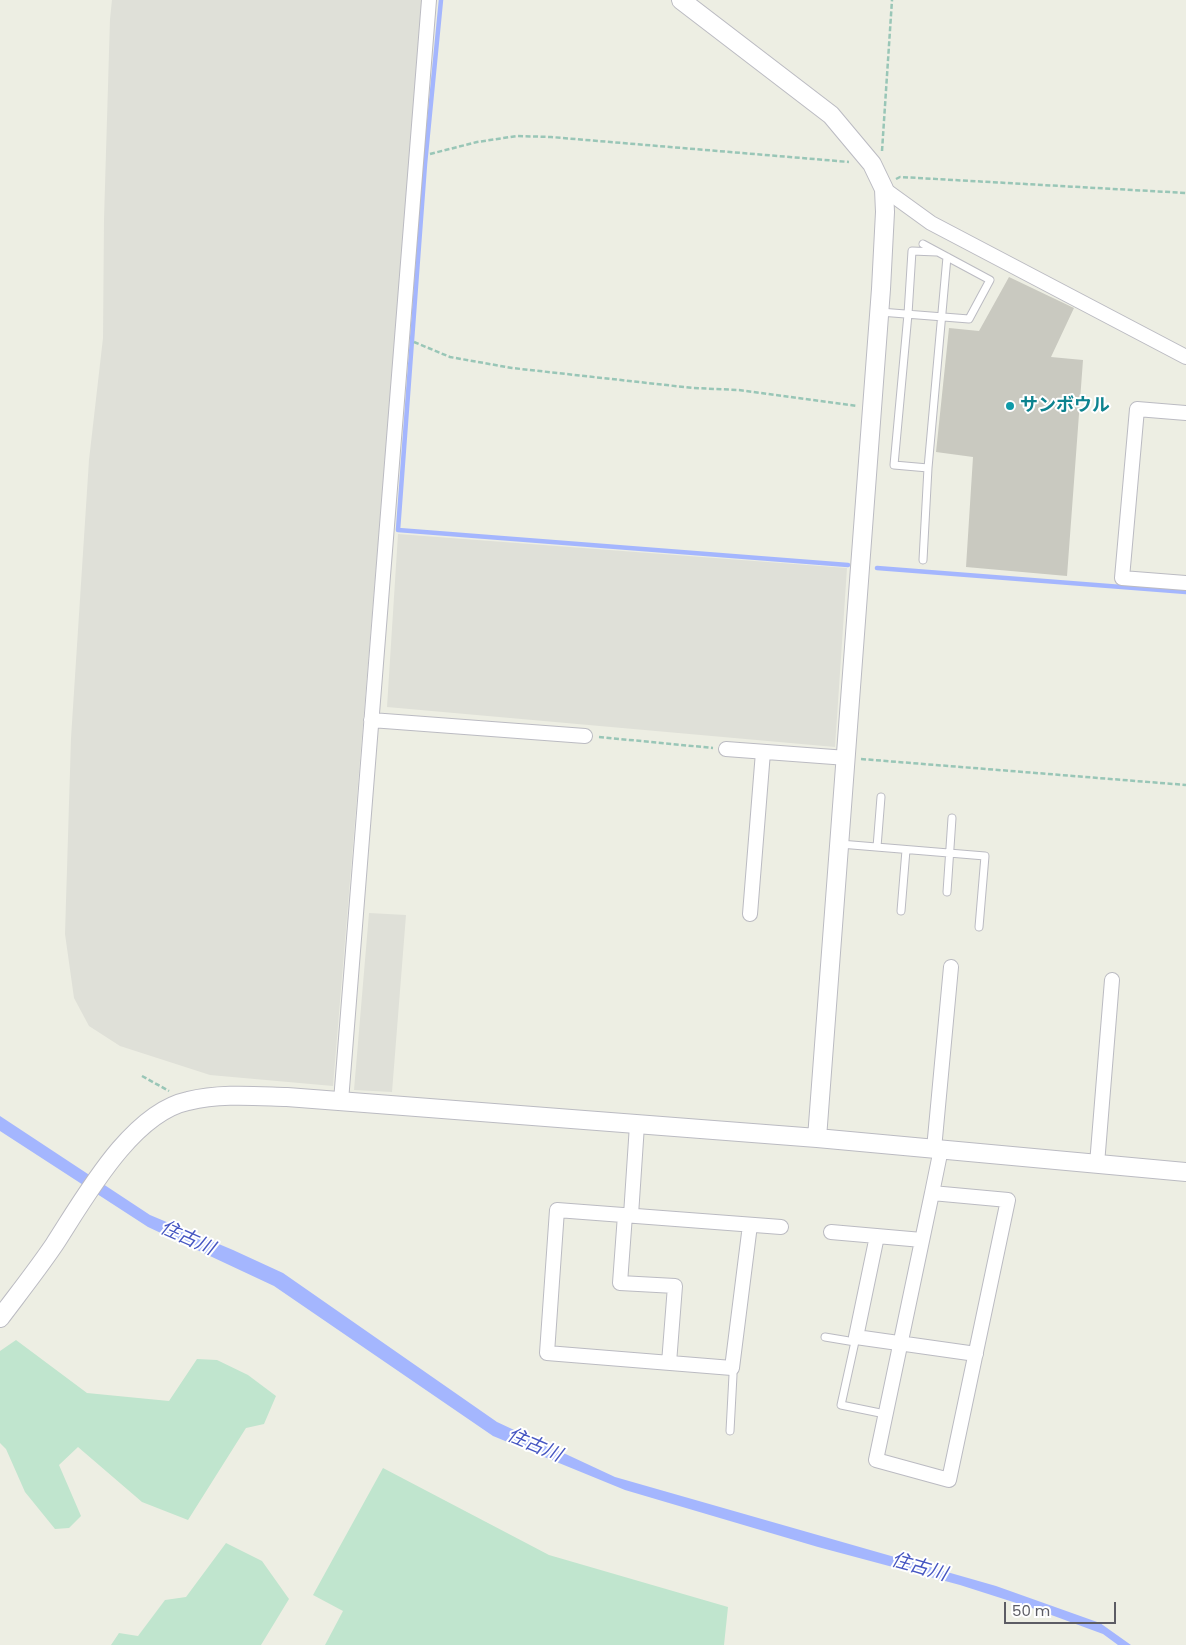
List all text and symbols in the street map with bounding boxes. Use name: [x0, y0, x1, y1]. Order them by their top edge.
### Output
place label: サンボウル: [1020, 395, 1110, 417]
marker: サンボウル: [1004, 400, 1016, 412]
water label: 住古川: [156, 1217, 218, 1261]
water label: 住古川: [503, 1424, 565, 1468]
water label: 住古川: [888, 1549, 950, 1587]
scale bar: [1006, 1592, 1118, 1624]
text: 50 m: [1012, 1600, 1050, 1621]

